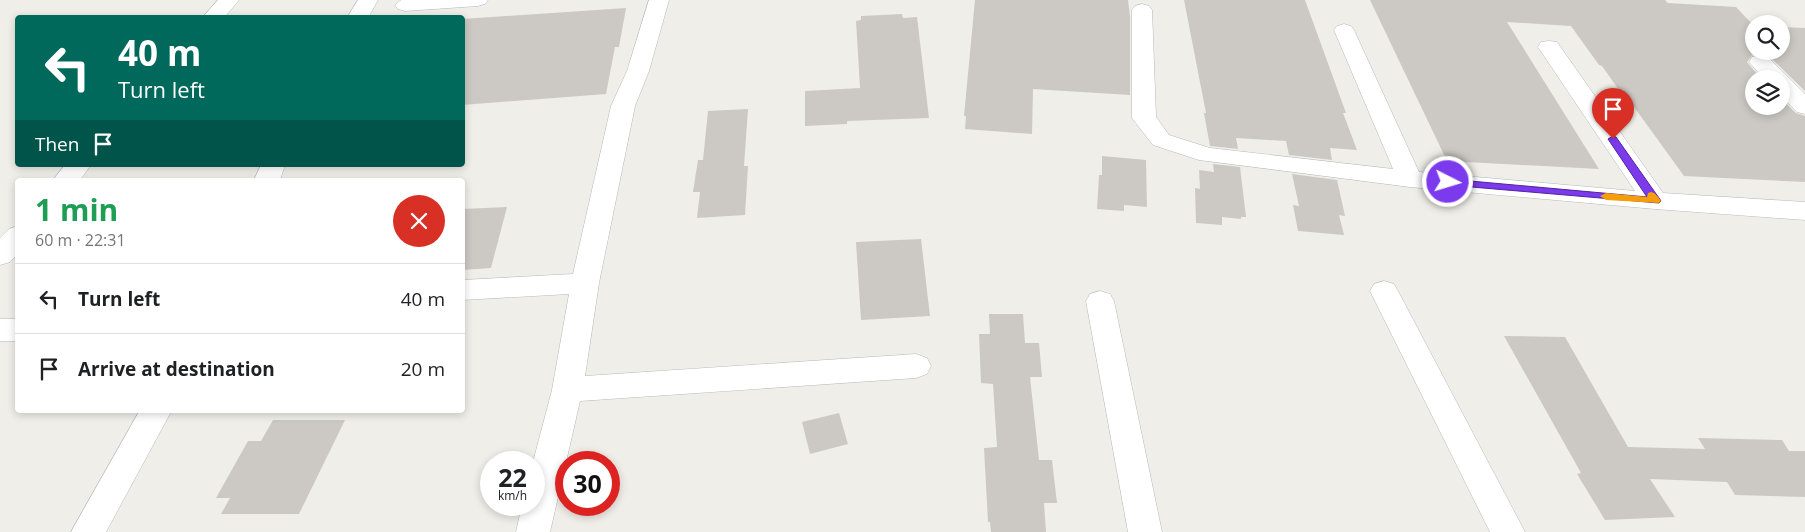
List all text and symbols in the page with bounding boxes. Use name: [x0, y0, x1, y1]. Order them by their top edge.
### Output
map controls: [1745, 15, 1790, 115]
button: search: [1745, 15, 1790, 60]
text: 40 m: [118, 29, 201, 76]
icon: left: [35, 35, 100, 100]
button: layers: [1745, 70, 1790, 115]
text: Turn left: [118, 74, 205, 104]
pin: [1592, 88, 1634, 139]
icon: arrive: [1599, 95, 1627, 123]
icon: arrive: [89, 130, 117, 158]
text: Then: [35, 131, 79, 157]
position arrow: [1421, 155, 1473, 207]
text: 1 min: [35, 189, 118, 230]
button: close: [393, 195, 445, 247]
text: 60 m · 22:31: [35, 229, 126, 251]
icon: left: [35, 285, 63, 313]
text: Turn left: [78, 286, 160, 312]
text: 40 m: [401, 286, 445, 312]
icon: arrive: [35, 355, 63, 383]
text: Arrive at destination: [78, 356, 275, 382]
text: 20 m: [401, 356, 445, 382]
speed limit sign: 30: [555, 451, 620, 516]
text: 22: [498, 460, 527, 494]
text: km/h: [498, 487, 527, 504]

